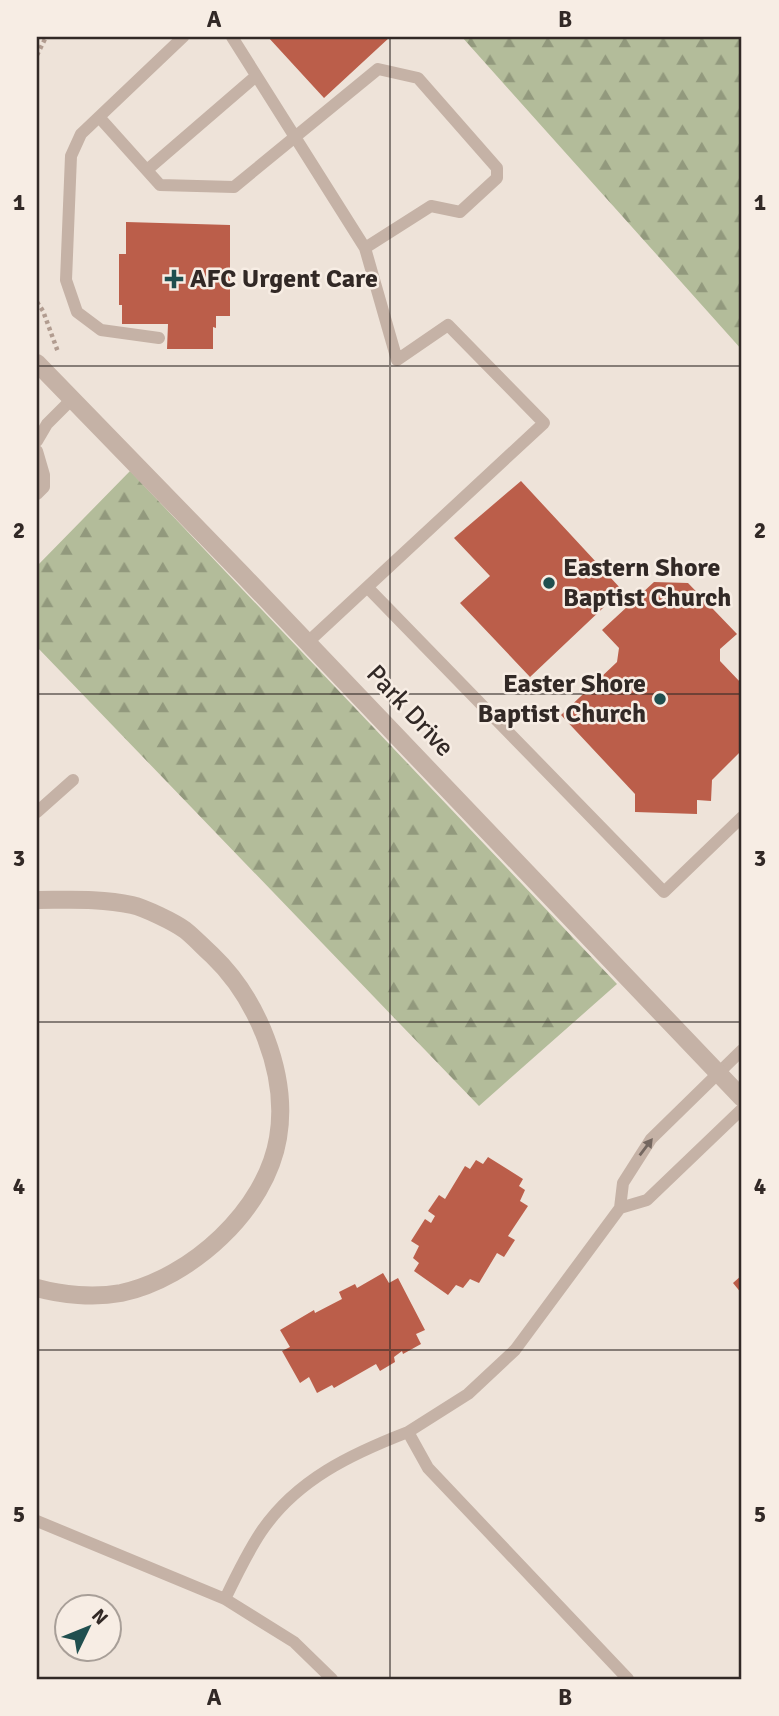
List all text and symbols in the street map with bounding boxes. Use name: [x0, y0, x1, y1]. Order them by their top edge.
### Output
text: A: [207, 5, 222, 34]
text: B: [558, 5, 572, 34]
text: 1: [13, 188, 25, 217]
text: 1: [754, 188, 766, 217]
place label: AFC Urgent Care: [190, 263, 378, 295]
marker: AFC Urgent Care: [164, 269, 184, 289]
text: 2: [13, 516, 25, 545]
text: 2: [754, 516, 766, 545]
place label: Eastern Shore Baptist Church: [563, 552, 731, 614]
marker: Eastern Shore Baptist Church: [541, 575, 557, 591]
street label: Park Drive: [359, 658, 461, 764]
place label: Easter Shore Baptist Church: [478, 668, 646, 730]
marker: Easter Shore Baptist Church: [652, 691, 668, 707]
text: 3: [13, 844, 25, 873]
text: 3: [754, 844, 766, 873]
one-way arrow: [639, 1138, 654, 1156]
text: 4: [13, 1172, 25, 1201]
text: 4: [754, 1172, 766, 1201]
text: 5: [13, 1500, 25, 1529]
text: 5: [754, 1500, 766, 1529]
north arrow: [52, 1594, 122, 1664]
text: N: [86, 1604, 113, 1630]
text: A: [207, 1683, 222, 1712]
text: B: [558, 1683, 572, 1712]

